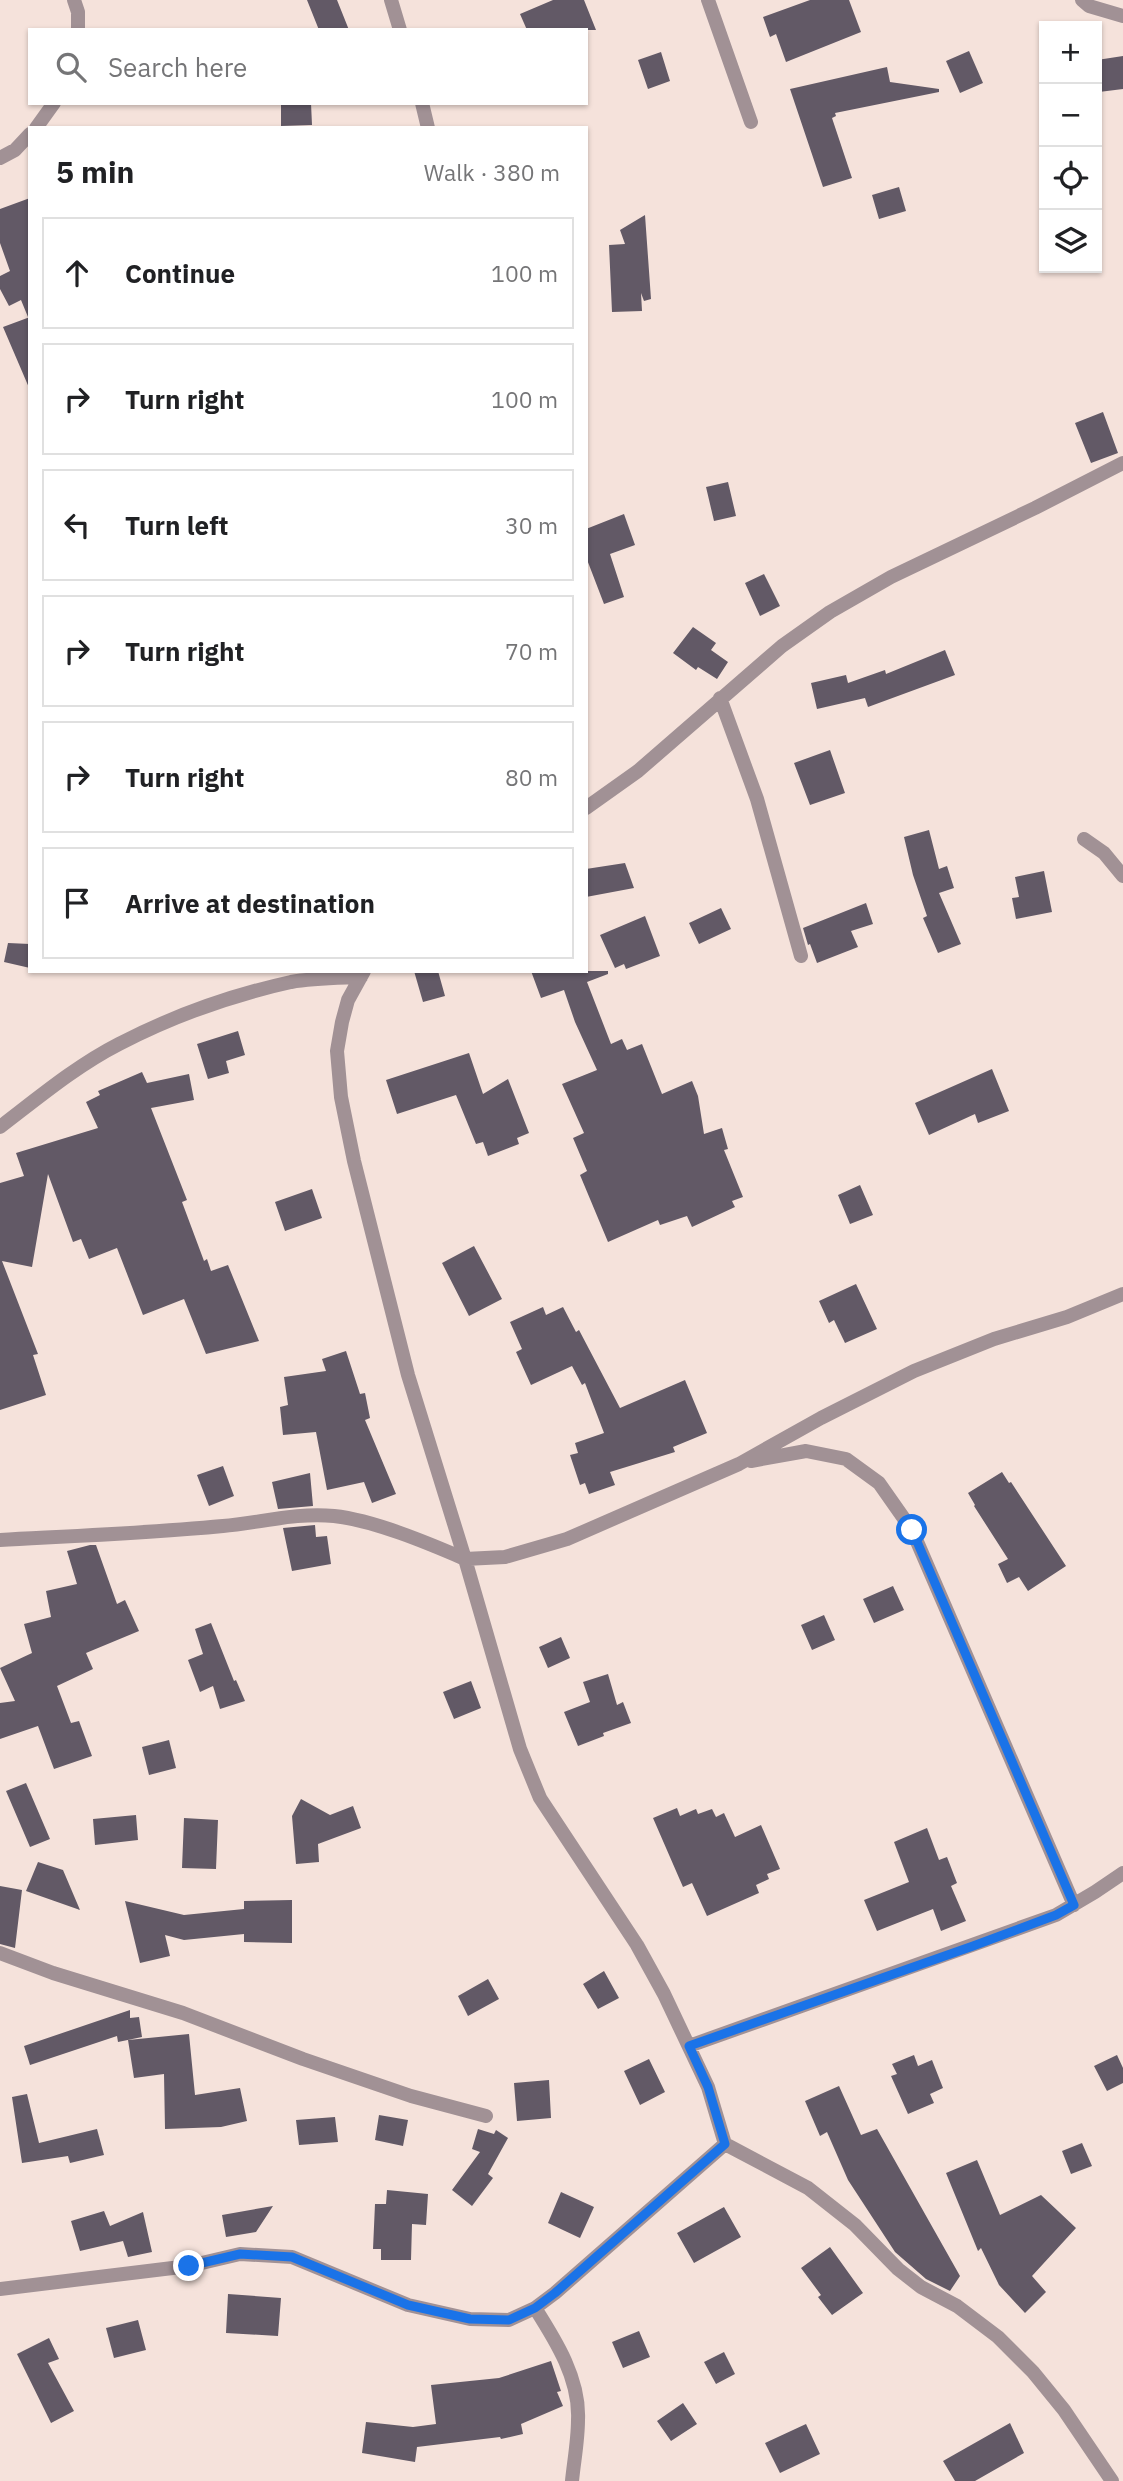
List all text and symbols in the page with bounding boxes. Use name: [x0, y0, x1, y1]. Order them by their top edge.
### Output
map controls: [1039, 21, 1102, 273]
button: +: [1039, 21, 1102, 84]
search box: [28, 28, 588, 105]
icon: search: [52, 48, 90, 86]
text: Search here: [108, 50, 247, 84]
button: −: [1039, 84, 1102, 147]
button: locate: [1039, 147, 1102, 210]
text: 5 min: [56, 152, 134, 191]
text: Walk · 380 m: [424, 157, 560, 187]
button: layers: [1039, 210, 1102, 273]
icon: ahead: [58, 254, 96, 292]
text: Continue: [125, 256, 235, 290]
text: 100 m: [491, 258, 558, 288]
icon: right: [58, 380, 96, 418]
text: Turn right: [125, 382, 244, 416]
text: 100 m: [491, 384, 558, 414]
icon: left: [58, 506, 96, 544]
text: Turn left: [125, 508, 228, 542]
text: 30 m: [505, 510, 558, 540]
icon: right: [58, 632, 96, 670]
text: Turn right: [125, 634, 244, 668]
text: 70 m: [505, 636, 558, 666]
icon: right: [58, 758, 96, 796]
text: Turn right: [125, 760, 244, 794]
text: 80 m: [505, 762, 558, 792]
icon: arrive: [58, 884, 96, 922]
text: Arrive at destination: [125, 886, 375, 920]
route start: [896, 1514, 927, 1545]
route end: [173, 2250, 204, 2281]

